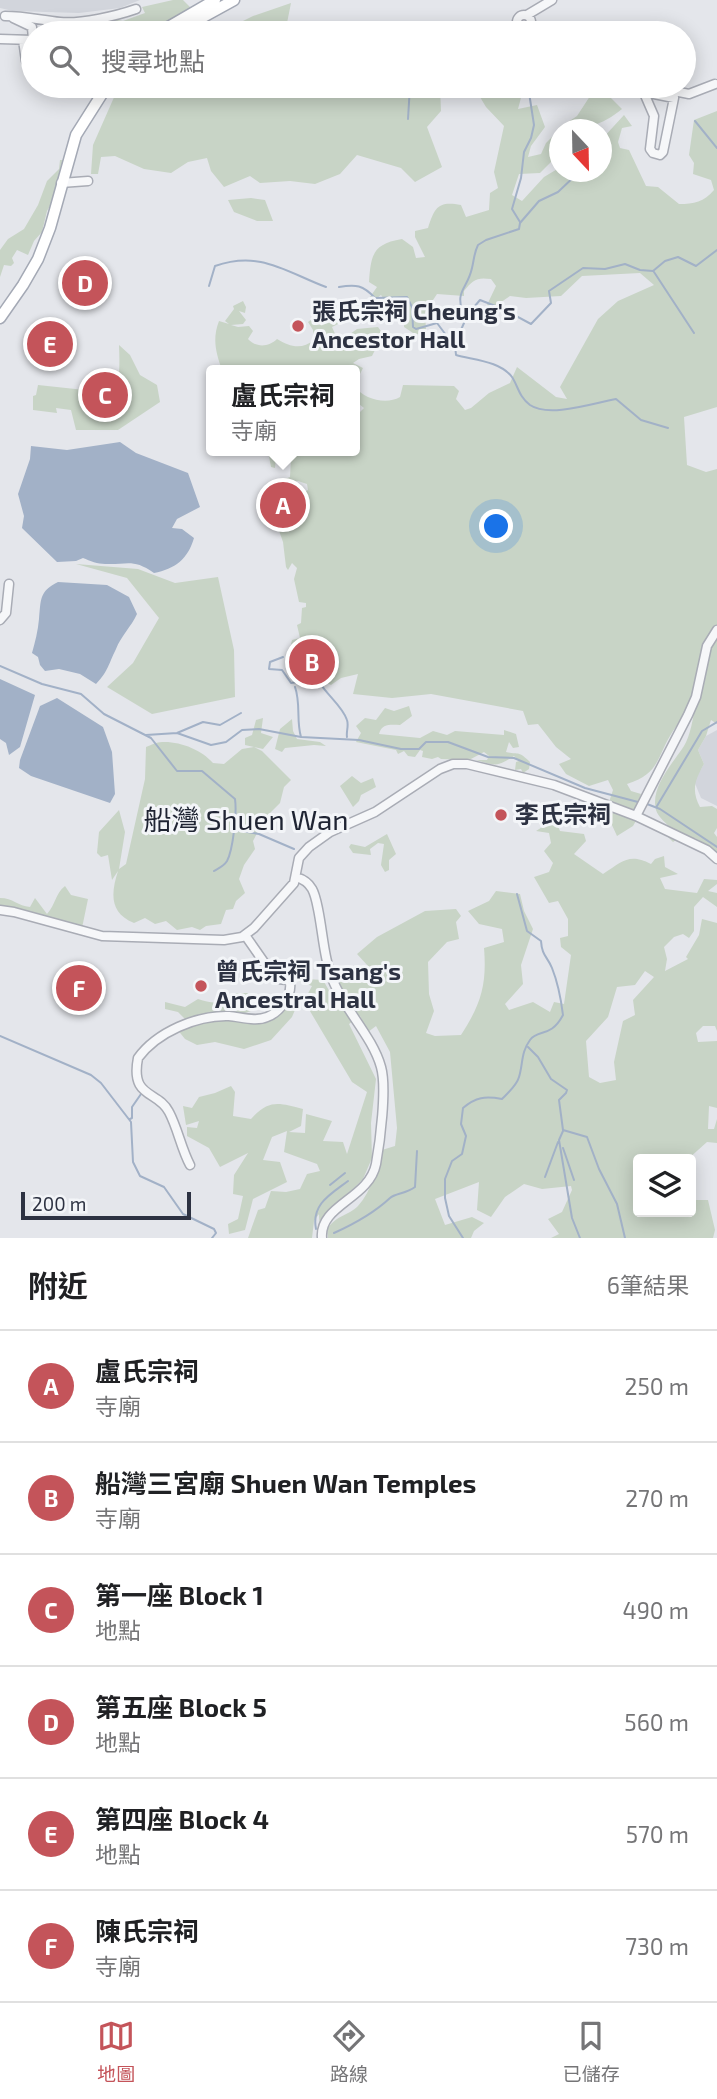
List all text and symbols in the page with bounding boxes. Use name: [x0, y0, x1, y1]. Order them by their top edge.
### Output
search box: [21, 21, 696, 98]
icon: search: [45, 41, 83, 79]
text: 搜尋地點: [101, 45, 205, 76]
north arrow: [549, 119, 612, 182]
pin: D: [62, 257, 108, 309]
place label: 張氏宗祠 Cheung's Ancestor Hall: [312, 296, 516, 353]
pin: E: [27, 318, 73, 370]
marker: 張氏宗祠 Cheung's Ancestor Hall: [290, 318, 306, 334]
popup: [206, 365, 360, 456]
pin: C: [82, 369, 128, 421]
text: 盧氏宗祠: [231, 379, 335, 410]
text: 寺廟: [231, 416, 277, 444]
pin: A: [260, 479, 306, 531]
your location: [479, 509, 513, 543]
pin: B: [289, 636, 335, 688]
place label: 李氏宗祠: [515, 799, 611, 828]
district label: 船灣 Shuen Wan: [143, 802, 349, 836]
marker: 李氏宗祠: [493, 807, 509, 823]
place label: 曾氏宗祠 Tsang's Ancestral Hall: [215, 956, 401, 1013]
pin: F: [56, 962, 102, 1014]
marker: 曾氏宗祠 Tsang's Ancestral Hall: [193, 978, 209, 994]
map controls: [633, 1154, 696, 1217]
button: layers: [633, 1154, 696, 1217]
scale bar: [21, 1189, 191, 1221]
text: 200 m: [32, 1192, 86, 1215]
text: 附近: [28, 1267, 88, 1303]
text: 6筆結果: [607, 1271, 689, 1299]
text: 盧氏宗祠: [95, 1355, 199, 1386]
text: A: [43, 1372, 59, 1400]
text: 250 m: [625, 1372, 689, 1400]
text: 寺廟: [95, 1392, 141, 1420]
text: 船灣三宮廟 Shuen Wan Temples: [95, 1467, 476, 1498]
text: B: [44, 1484, 58, 1512]
text: 270 m: [625, 1484, 689, 1512]
text: 寺廟: [95, 1504, 141, 1532]
text: 第一座 Block 1: [95, 1579, 264, 1610]
text: C: [44, 1596, 58, 1624]
text: 490 m: [623, 1596, 689, 1624]
text: 地點: [95, 1616, 141, 1644]
text: 第五座 Block 5: [95, 1691, 267, 1722]
text: D: [43, 1708, 59, 1736]
text: 560 m: [624, 1708, 689, 1736]
text: 地點: [95, 1728, 141, 1756]
text: 第四座 Block 4: [95, 1803, 269, 1834]
text: E: [44, 1820, 58, 1848]
text: 570 m: [626, 1820, 689, 1848]
text: 地點: [95, 1840, 141, 1868]
text: 陳氏宗祠: [95, 1915, 199, 1946]
text: F: [45, 1932, 57, 1960]
text: 730 m: [625, 1932, 689, 1960]
text: 寺廟: [95, 1952, 141, 1980]
tab: 地圖: [97, 2017, 135, 2086]
tab: 路線: [330, 2017, 368, 2086]
tab: 已儲存: [563, 2017, 620, 2086]

